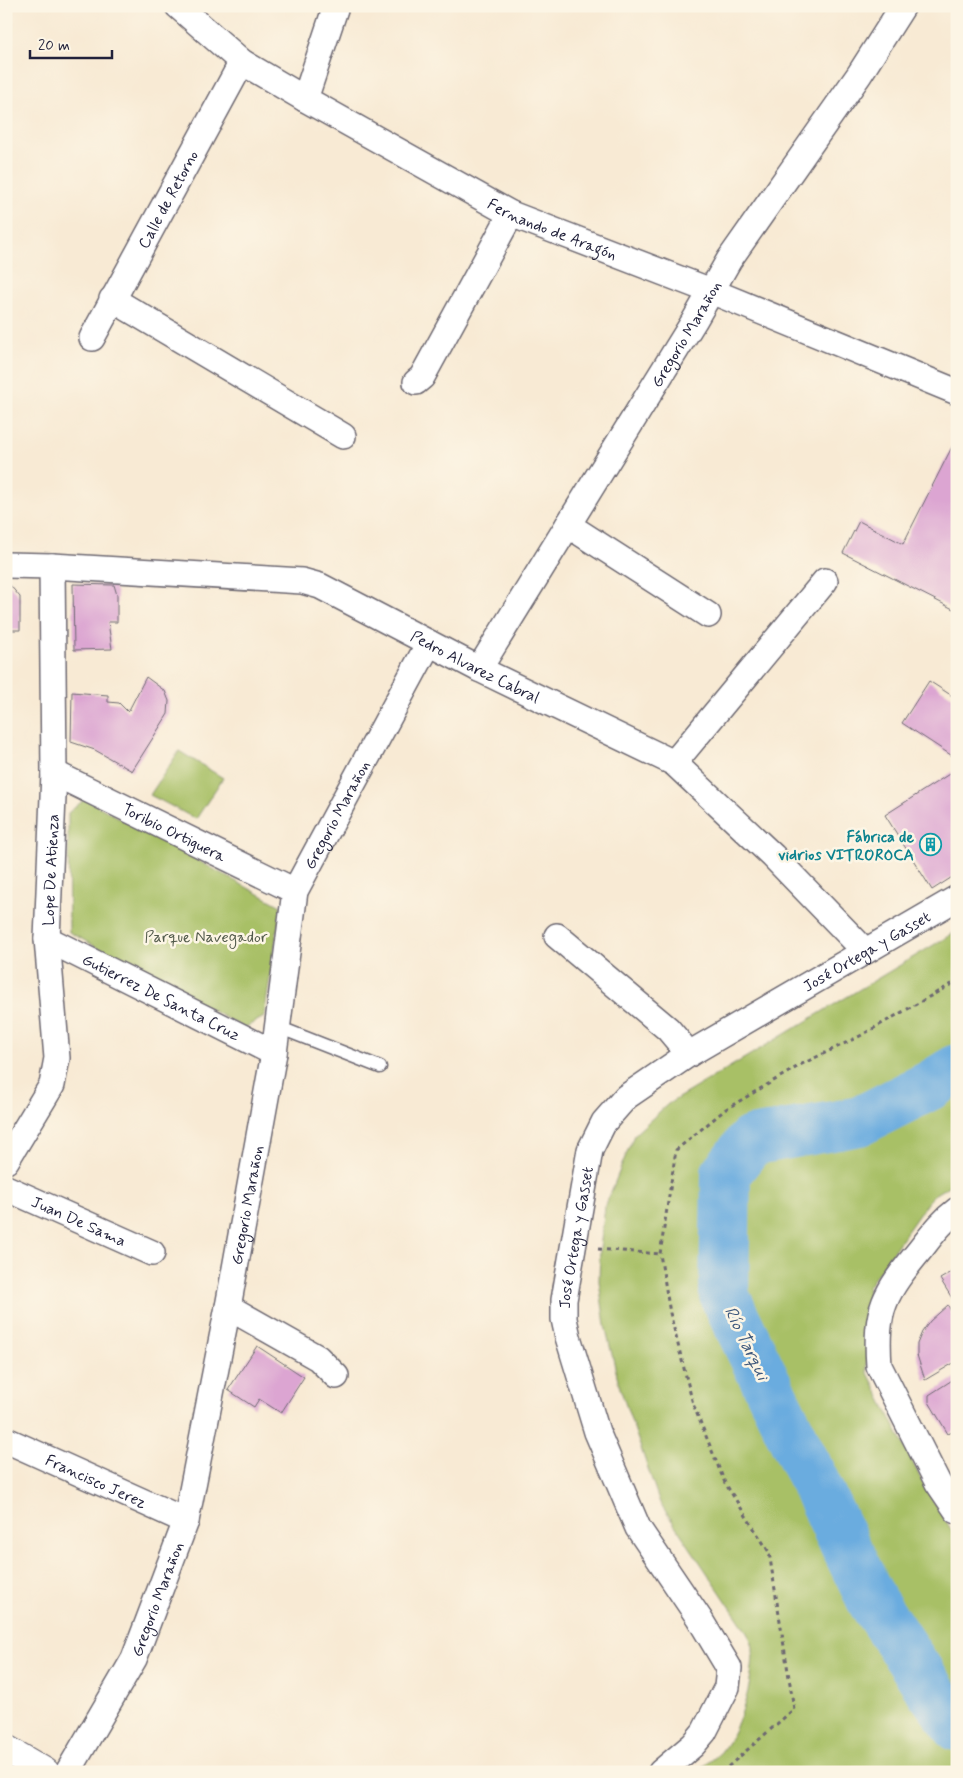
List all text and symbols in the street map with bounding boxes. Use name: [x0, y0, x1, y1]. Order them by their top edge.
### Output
scale bar: [30, 28, 112, 60]
text: 20 m: [38, 36, 70, 56]
street label: Calle de Retorno: [134, 147, 204, 253]
street label: Fernando de Aragón: [483, 194, 620, 266]
street label: Gregorio Marañon: [647, 277, 727, 392]
street label: Pedro Alvarez Cabral: [407, 626, 543, 709]
street label: Gregorio Marañon: [300, 757, 376, 873]
street label: Toribio Ortiguera: [118, 799, 229, 868]
street label: Lope De Atienza: [39, 813, 64, 926]
place label: Fábrica de vidrios VITROROCA: [778, 827, 914, 866]
building icon: Fábrica de vidrios VITROROCA: [918, 833, 942, 857]
street label: José Ortega y Gasset: [799, 907, 935, 997]
park label: Parque Navegador: [145, 927, 268, 949]
street label: Gutierrez De Santa Cruz: [78, 949, 243, 1046]
street label: Gregorio Marañon: [227, 1144, 269, 1267]
street label: José Ortega y Gasset: [555, 1165, 599, 1309]
street label: Juan De Sama: [28, 1192, 129, 1252]
water label: Río Tarqui: [718, 1302, 775, 1386]
street label: Francisco Jerez: [42, 1450, 150, 1514]
street label: Gregorio Marañon: [127, 1539, 189, 1660]

